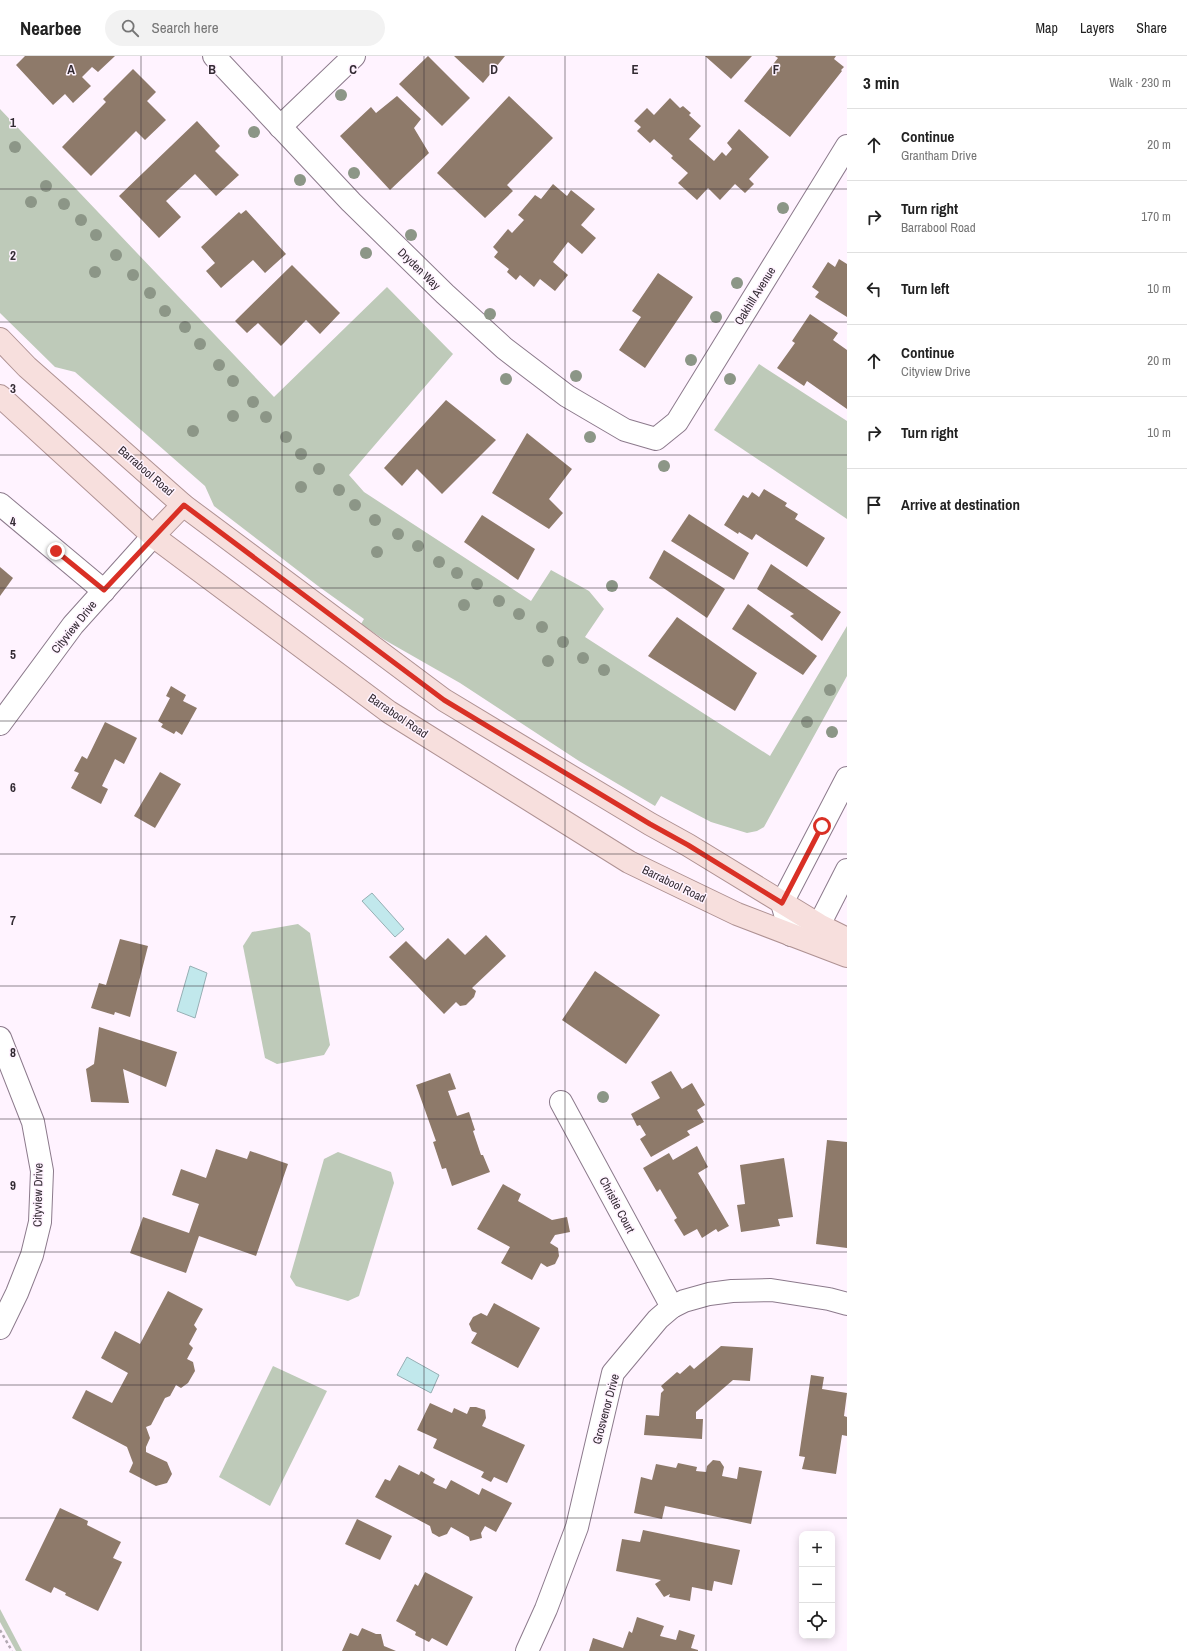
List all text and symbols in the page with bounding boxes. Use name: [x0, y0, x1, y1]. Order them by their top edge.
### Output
search box: [105, 10, 385, 46]
text: Nearbee: [20, 15, 81, 41]
icon: search: [119, 17, 141, 39]
text: Search here: [151, 17, 219, 38]
text: Map: [1036, 19, 1058, 37]
text: Layers: [1080, 19, 1114, 37]
text: Share: [1136, 19, 1167, 37]
text: A: [67, 61, 75, 78]
text: B: [208, 61, 216, 78]
text: C: [349, 61, 357, 78]
text: D: [490, 61, 498, 78]
text: E: [631, 61, 639, 78]
text: F: [773, 61, 780, 78]
text: 3 min: [863, 71, 899, 94]
text: Walk · 230 m: [1109, 74, 1171, 91]
text: 1: [10, 114, 16, 131]
text: Continue: [901, 126, 954, 147]
icon: ahead: [863, 134, 885, 156]
text: 20 m: [1147, 136, 1171, 153]
text: Grantham Drive: [901, 147, 977, 164]
text: Turn right: [901, 198, 958, 219]
icon: right: [863, 206, 885, 228]
text: 170 m: [1141, 208, 1171, 225]
text: Barrabool Road: [901, 219, 976, 236]
street label: Dryden Way: [394, 245, 444, 293]
text: 2: [10, 247, 16, 264]
street label: Oakhill Avenue: [731, 264, 779, 328]
icon: left: [863, 278, 885, 300]
text: Turn left: [901, 278, 949, 299]
text: 10 m: [1147, 280, 1171, 297]
text: Continue: [901, 342, 954, 363]
icon: ahead: [863, 350, 885, 372]
text: 20 m: [1147, 352, 1171, 369]
text: Cityview Drive: [901, 363, 970, 380]
text: 3: [10, 380, 16, 397]
icon: right: [863, 422, 885, 444]
text: Turn right: [901, 422, 958, 443]
text: 10 m: [1147, 424, 1171, 441]
street label: Barrabool Road: [115, 442, 177, 500]
icon: arrive: [863, 494, 885, 516]
text: Arrive at destination: [901, 494, 1020, 515]
text: 4: [10, 513, 16, 530]
route end: [47, 542, 65, 560]
street label: Cityview Drive: [48, 597, 100, 657]
text: 5: [10, 646, 16, 663]
street label: Barrabool Road: [365, 690, 431, 742]
text: 6: [10, 779, 16, 796]
route start: [813, 817, 831, 835]
street label: Barrabool Road: [640, 862, 708, 906]
text: 7: [10, 912, 16, 929]
text: 8: [10, 1044, 16, 1061]
street label: Cityview Drive: [29, 1163, 47, 1227]
street label: Christie Court: [596, 1174, 639, 1236]
text: 9: [10, 1177, 16, 1194]
street label: Grosvenor Drive: [589, 1372, 623, 1446]
map controls: [799, 1531, 835, 1639]
button: +: [799, 1531, 835, 1567]
button: −: [799, 1567, 835, 1603]
button: locate: [799, 1603, 835, 1639]

